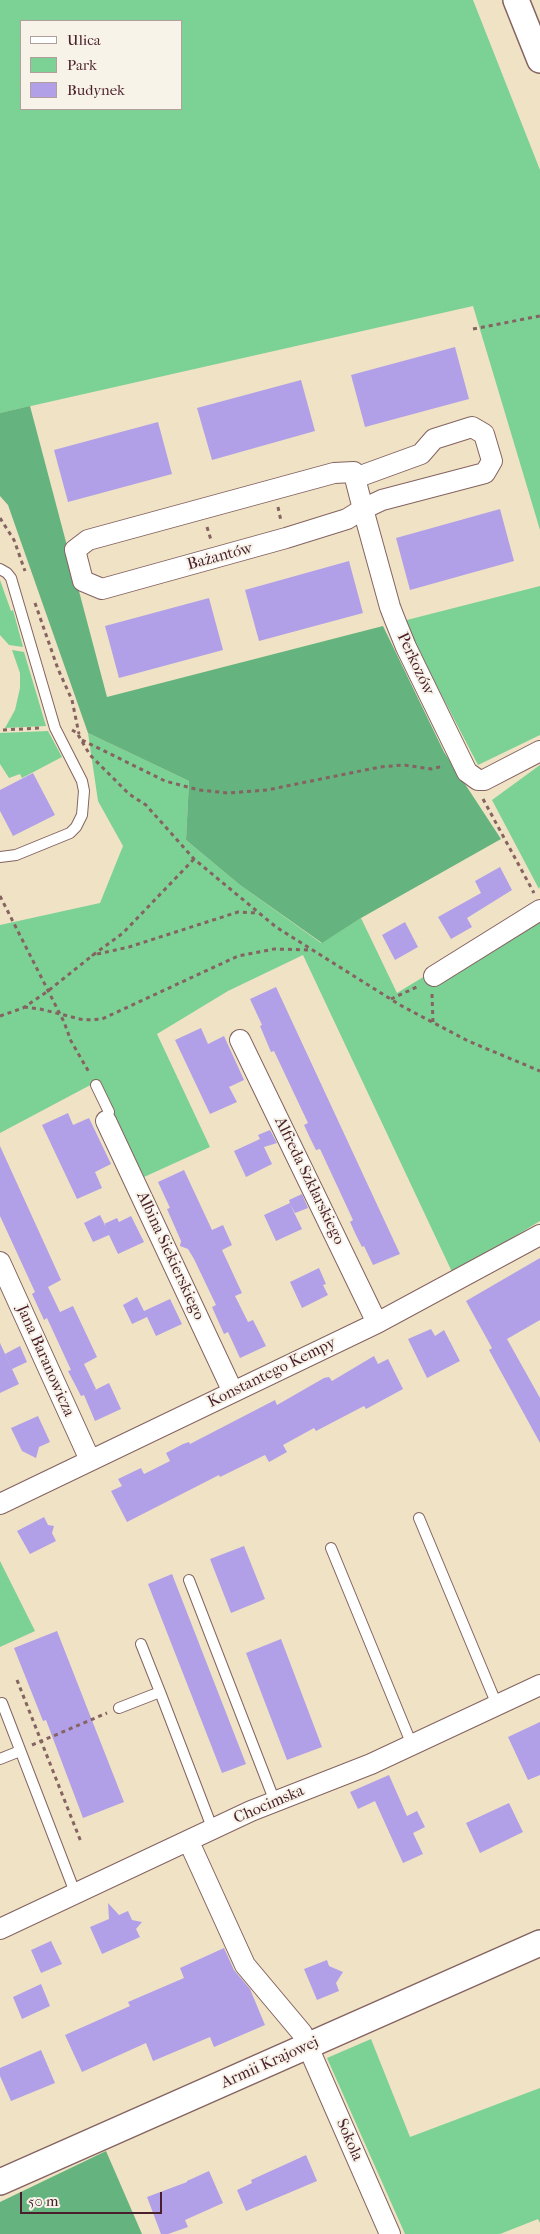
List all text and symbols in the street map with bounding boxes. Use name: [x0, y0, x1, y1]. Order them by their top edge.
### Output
legend: [20, 20, 182, 110]
text: Ulica: [67, 31, 101, 49]
text: Park: [67, 56, 97, 74]
text: Budynek: [67, 81, 125, 99]
street label: Bażantów: [185, 539, 255, 575]
street label: Perkozów: [392, 630, 438, 698]
street label: Alfreda Szklarskiego: [270, 1114, 348, 1248]
street label: Albina Siekierskiego: [132, 1189, 208, 1323]
street label: Jana Baranowicza: [12, 1302, 78, 1420]
street label: Konstantego Kempy: [205, 1334, 339, 1412]
street label: Chocimska: [231, 1782, 307, 1828]
street label: Armii Krajowej: [218, 2033, 322, 2093]
street label: Sokola: [331, 2116, 367, 2164]
scale bar: [22, 2182, 165, 2214]
text: 50 m: [28, 2192, 58, 2210]

